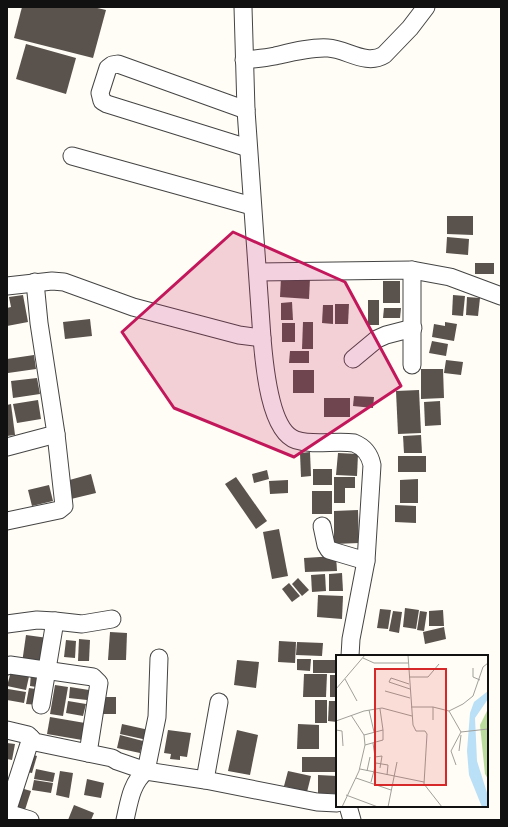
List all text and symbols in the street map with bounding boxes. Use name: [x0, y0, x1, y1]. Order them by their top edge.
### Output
inset map: [336, 655, 488, 807]

